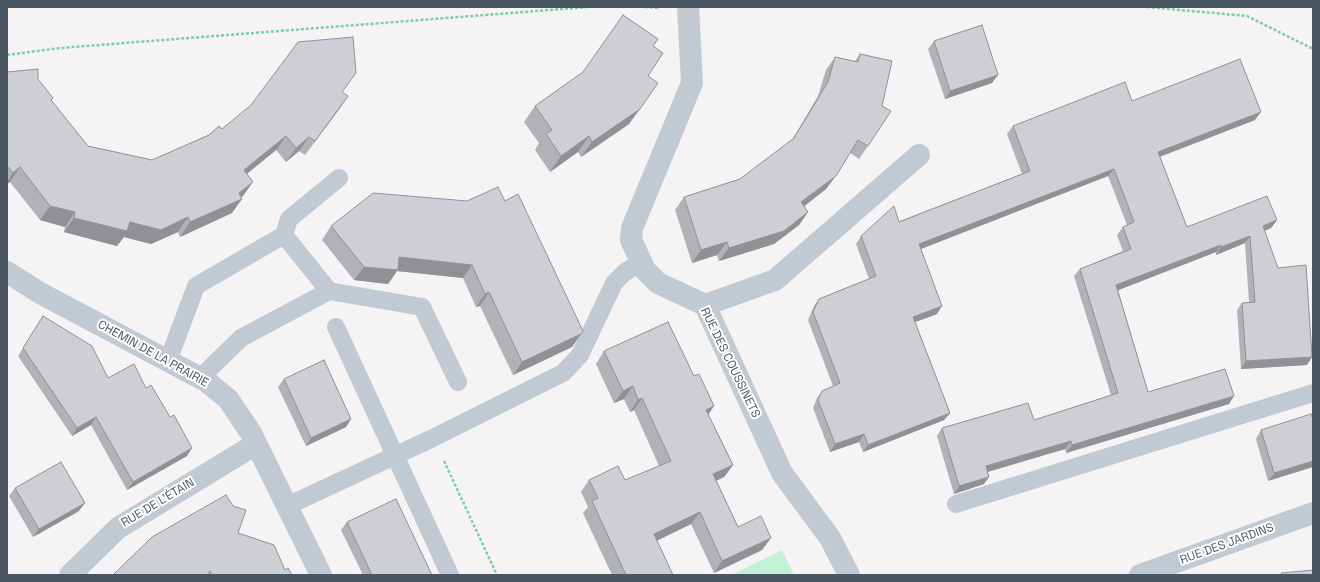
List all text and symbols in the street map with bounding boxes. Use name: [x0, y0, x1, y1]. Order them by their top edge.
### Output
street label: RUE DES COUSSINETS: [697, 306, 763, 420]
street label: CHEMIN DE LA PRAIRIE: [95, 318, 211, 390]
street label: RUE DE L'ÉTAIN: [119, 475, 197, 531]
street label: RUE DES JARDINS: [1178, 520, 1276, 568]

